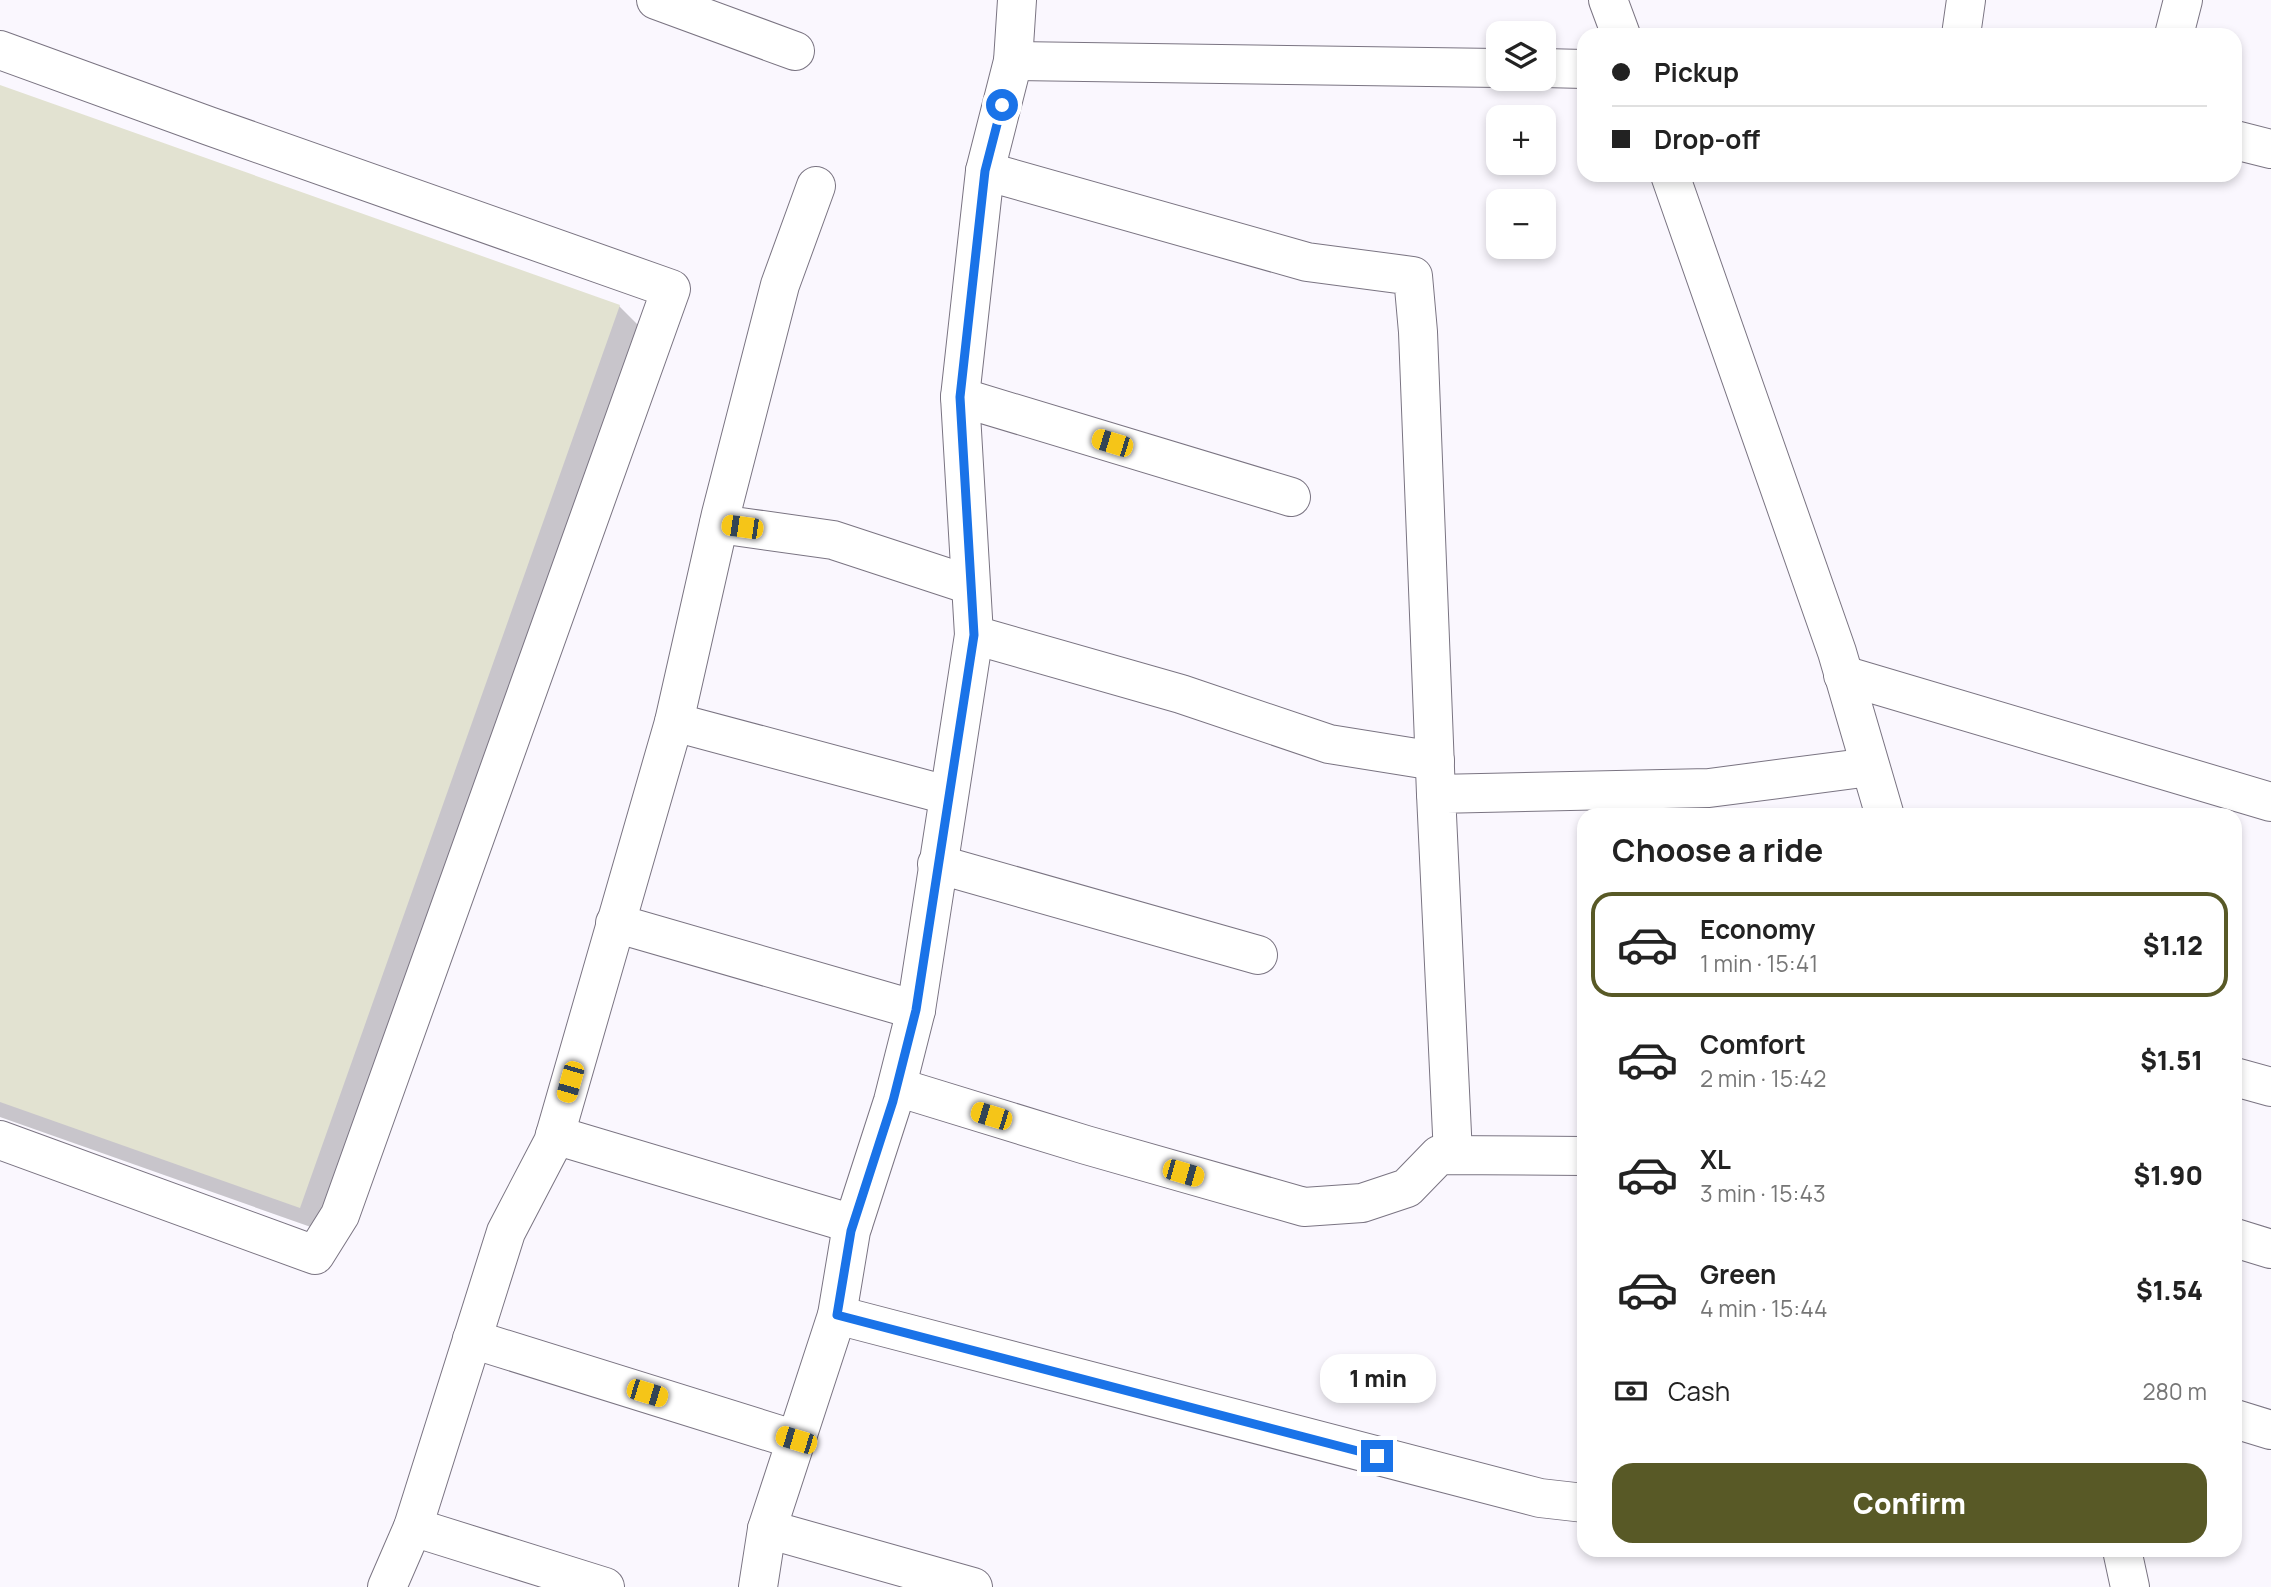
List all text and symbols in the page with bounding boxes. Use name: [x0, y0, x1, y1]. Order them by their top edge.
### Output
map controls: [1486, 21, 1556, 259]
button: layers: [1486, 21, 1556, 91]
text: Pickup: [1654, 54, 1739, 90]
route start: [986, 89, 1018, 121]
button: +: [1486, 105, 1556, 175]
text: Drop-off: [1654, 121, 1760, 157]
button: −: [1486, 189, 1556, 259]
car: [1089, 427, 1136, 459]
car: [720, 514, 765, 540]
text: Choose a ride: [1612, 828, 1823, 872]
text: Economy: [1700, 911, 1815, 947]
icon: car: [1616, 913, 1679, 976]
text: $1.12: [2143, 927, 2203, 963]
text: 1 min · 15:41: [1700, 947, 1818, 979]
text: Comfort: [1700, 1026, 1806, 1062]
icon: car: [1616, 1028, 1679, 1091]
text: $1.51: [2140, 1042, 2203, 1078]
car: [555, 1059, 586, 1105]
text: 2 min · 15:42: [1700, 1062, 1826, 1094]
car: [968, 1100, 1015, 1132]
text: XL: [1700, 1141, 1731, 1177]
icon: car: [1616, 1143, 1679, 1206]
car: [1160, 1157, 1207, 1189]
text: $1.90: [2134, 1157, 2203, 1193]
text: 3 min · 15:43: [1700, 1177, 1826, 1209]
text: Green: [1700, 1256, 1776, 1292]
icon: car: [1616, 1258, 1679, 1321]
text: $1.54: [2136, 1272, 2203, 1308]
text: 4 min · 15:44: [1700, 1292, 1828, 1324]
callout: 1 min: [1319, 1354, 1435, 1404]
text: 1 min: [1349, 1362, 1407, 1394]
icon: cash: [1612, 1372, 1650, 1410]
text: Cash: [1668, 1373, 1730, 1409]
text: 280 m: [2142, 1375, 2207, 1407]
car: [624, 1377, 671, 1409]
car: [773, 1424, 820, 1456]
route end: [1361, 1440, 1393, 1472]
button: Confirm: [1612, 1463, 2207, 1543]

